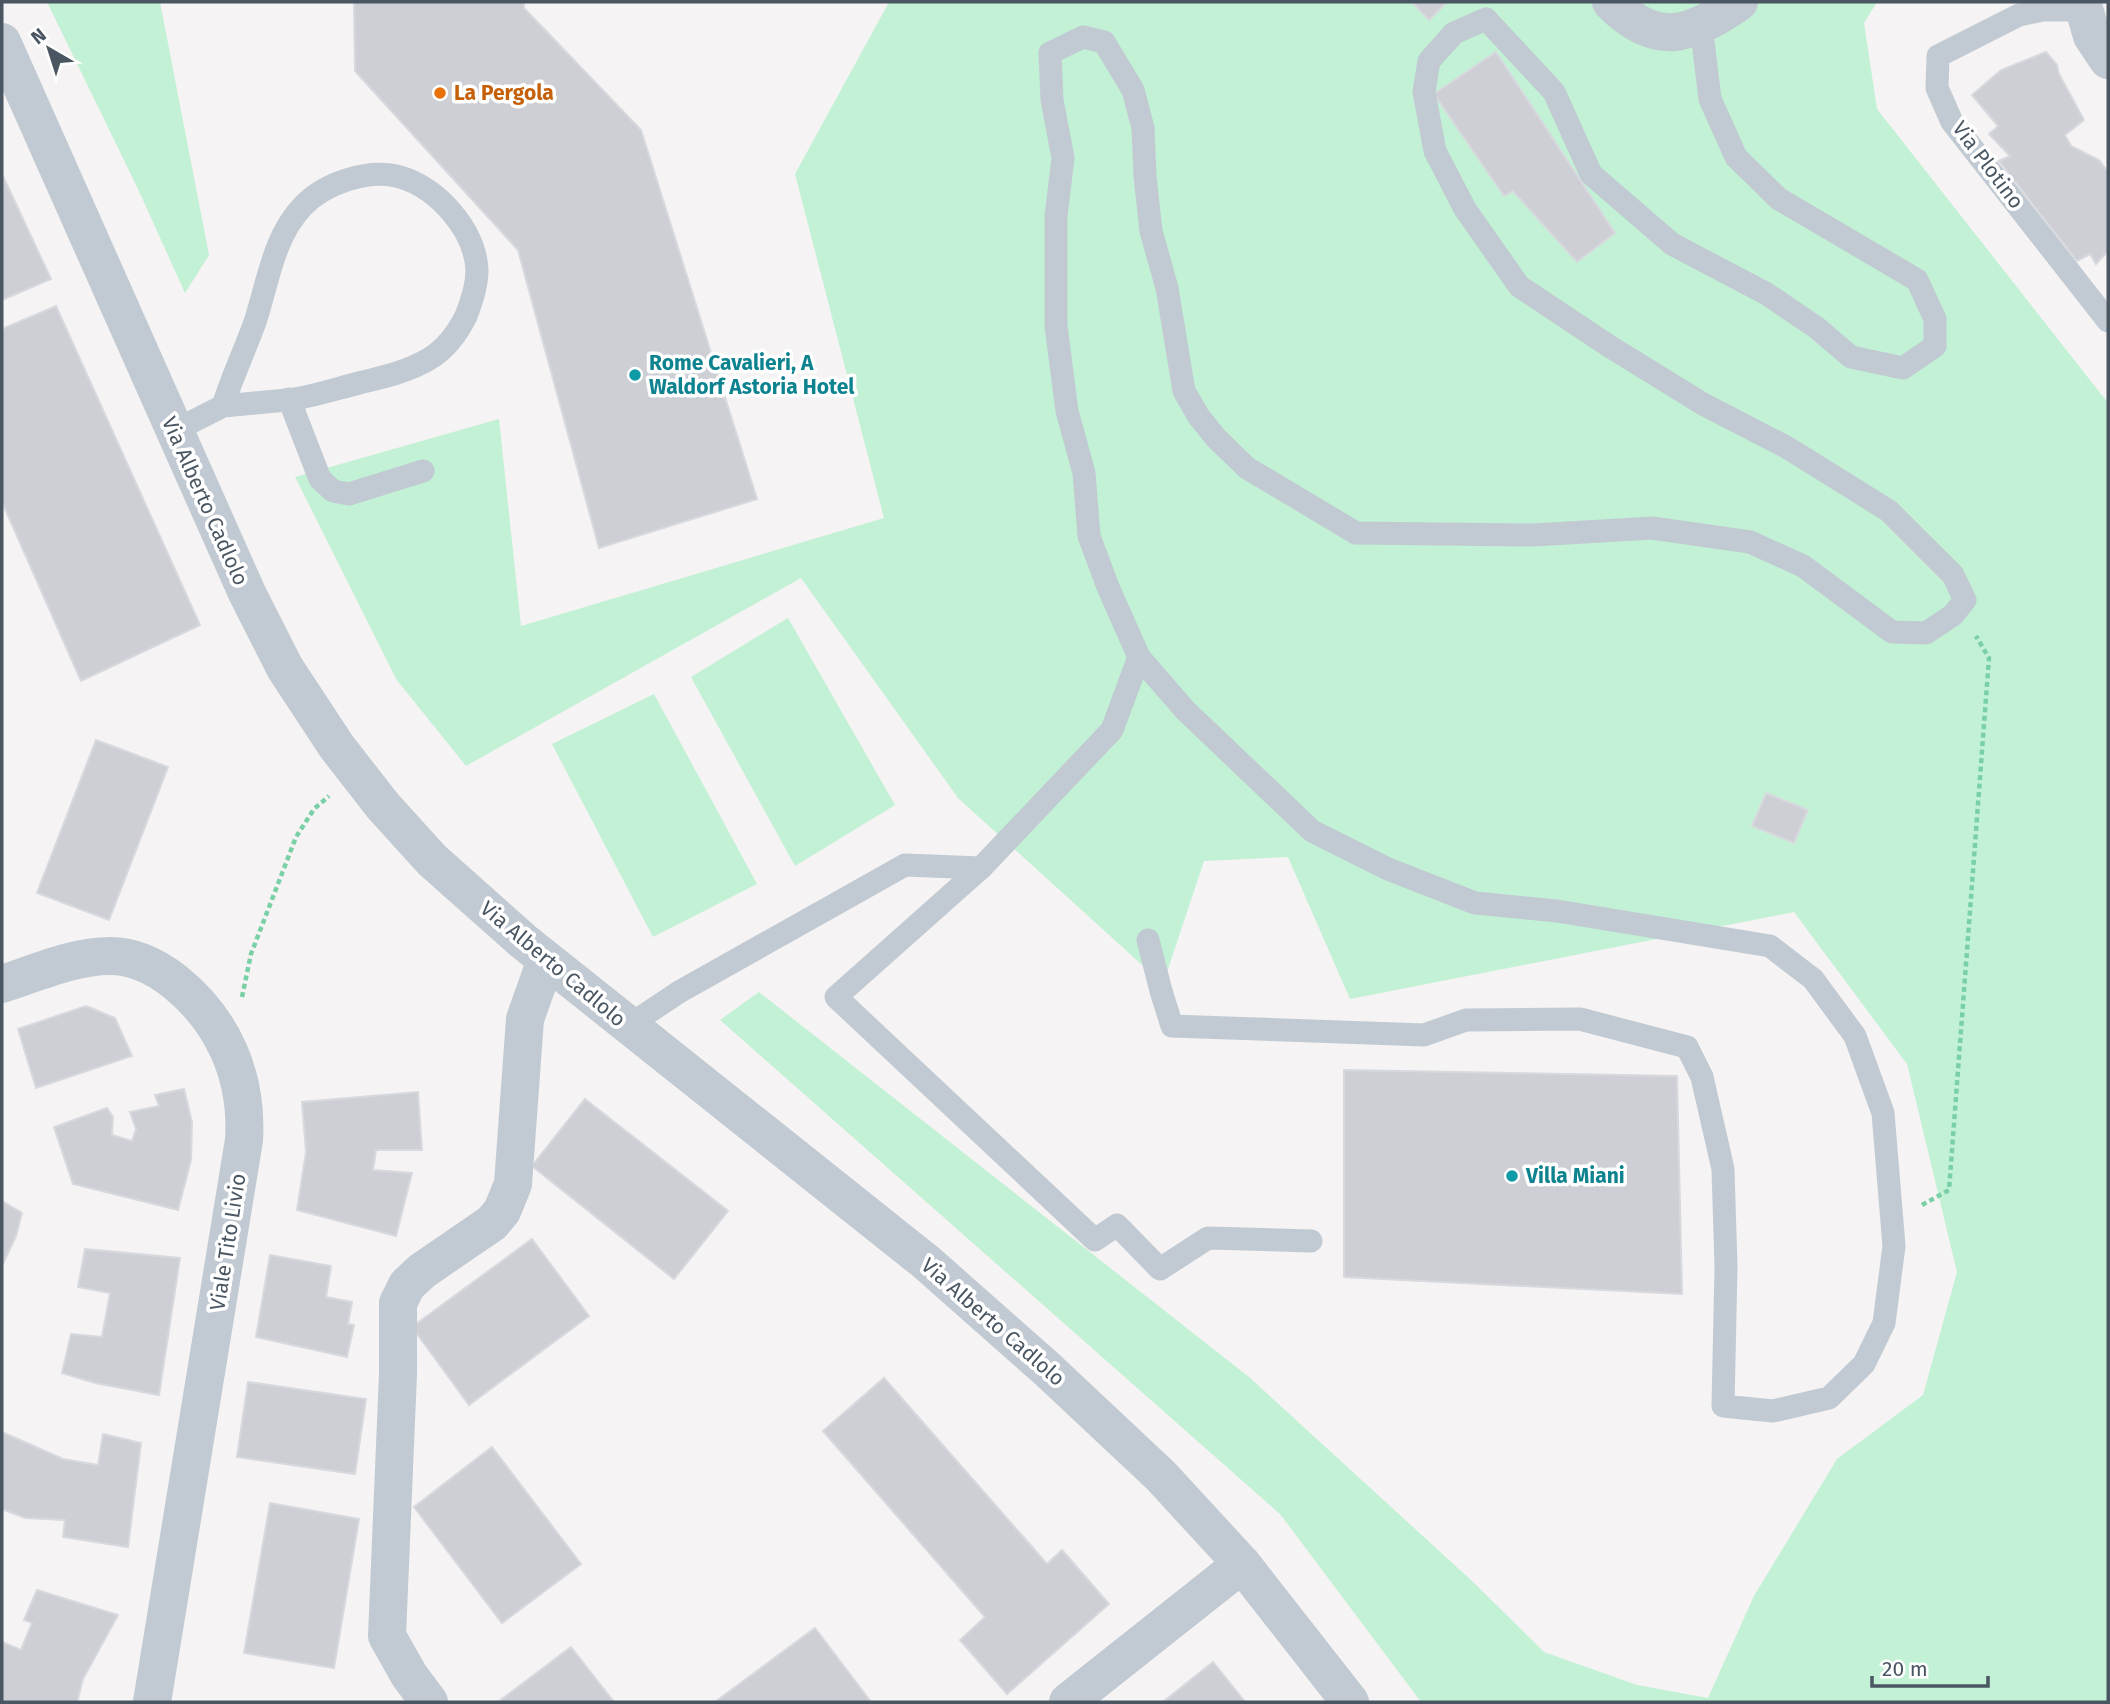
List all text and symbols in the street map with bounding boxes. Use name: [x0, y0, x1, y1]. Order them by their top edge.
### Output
north arrow: [14, 14, 84, 84]
text: N: [26, 23, 51, 49]
place label: La Pergola: [454, 80, 554, 106]
marker: La Pergola: [432, 85, 448, 101]
street label: Via Plotino: [1947, 116, 2029, 214]
place label: Rome Cavalieri, A Waldorf Astoria Hotel: [649, 350, 855, 400]
marker: Rome Cavalieri, A Waldorf Astoria Hotel: [627, 367, 643, 383]
street label: Via Alberto Cadlolo: [156, 413, 254, 589]
street label: Via Alberto Cadlolo: [475, 896, 631, 1032]
place label: Villa Miani: [1525, 1163, 1625, 1189]
marker: Villa Miani: [1504, 1168, 1520, 1184]
street label: Viale Tito Livio: [204, 1171, 252, 1313]
street label: Via Alberto Cadlolo: [916, 1252, 1070, 1392]
scale bar: [1872, 1644, 1988, 1688]
text: 20 m: [1882, 1656, 1928, 1682]

